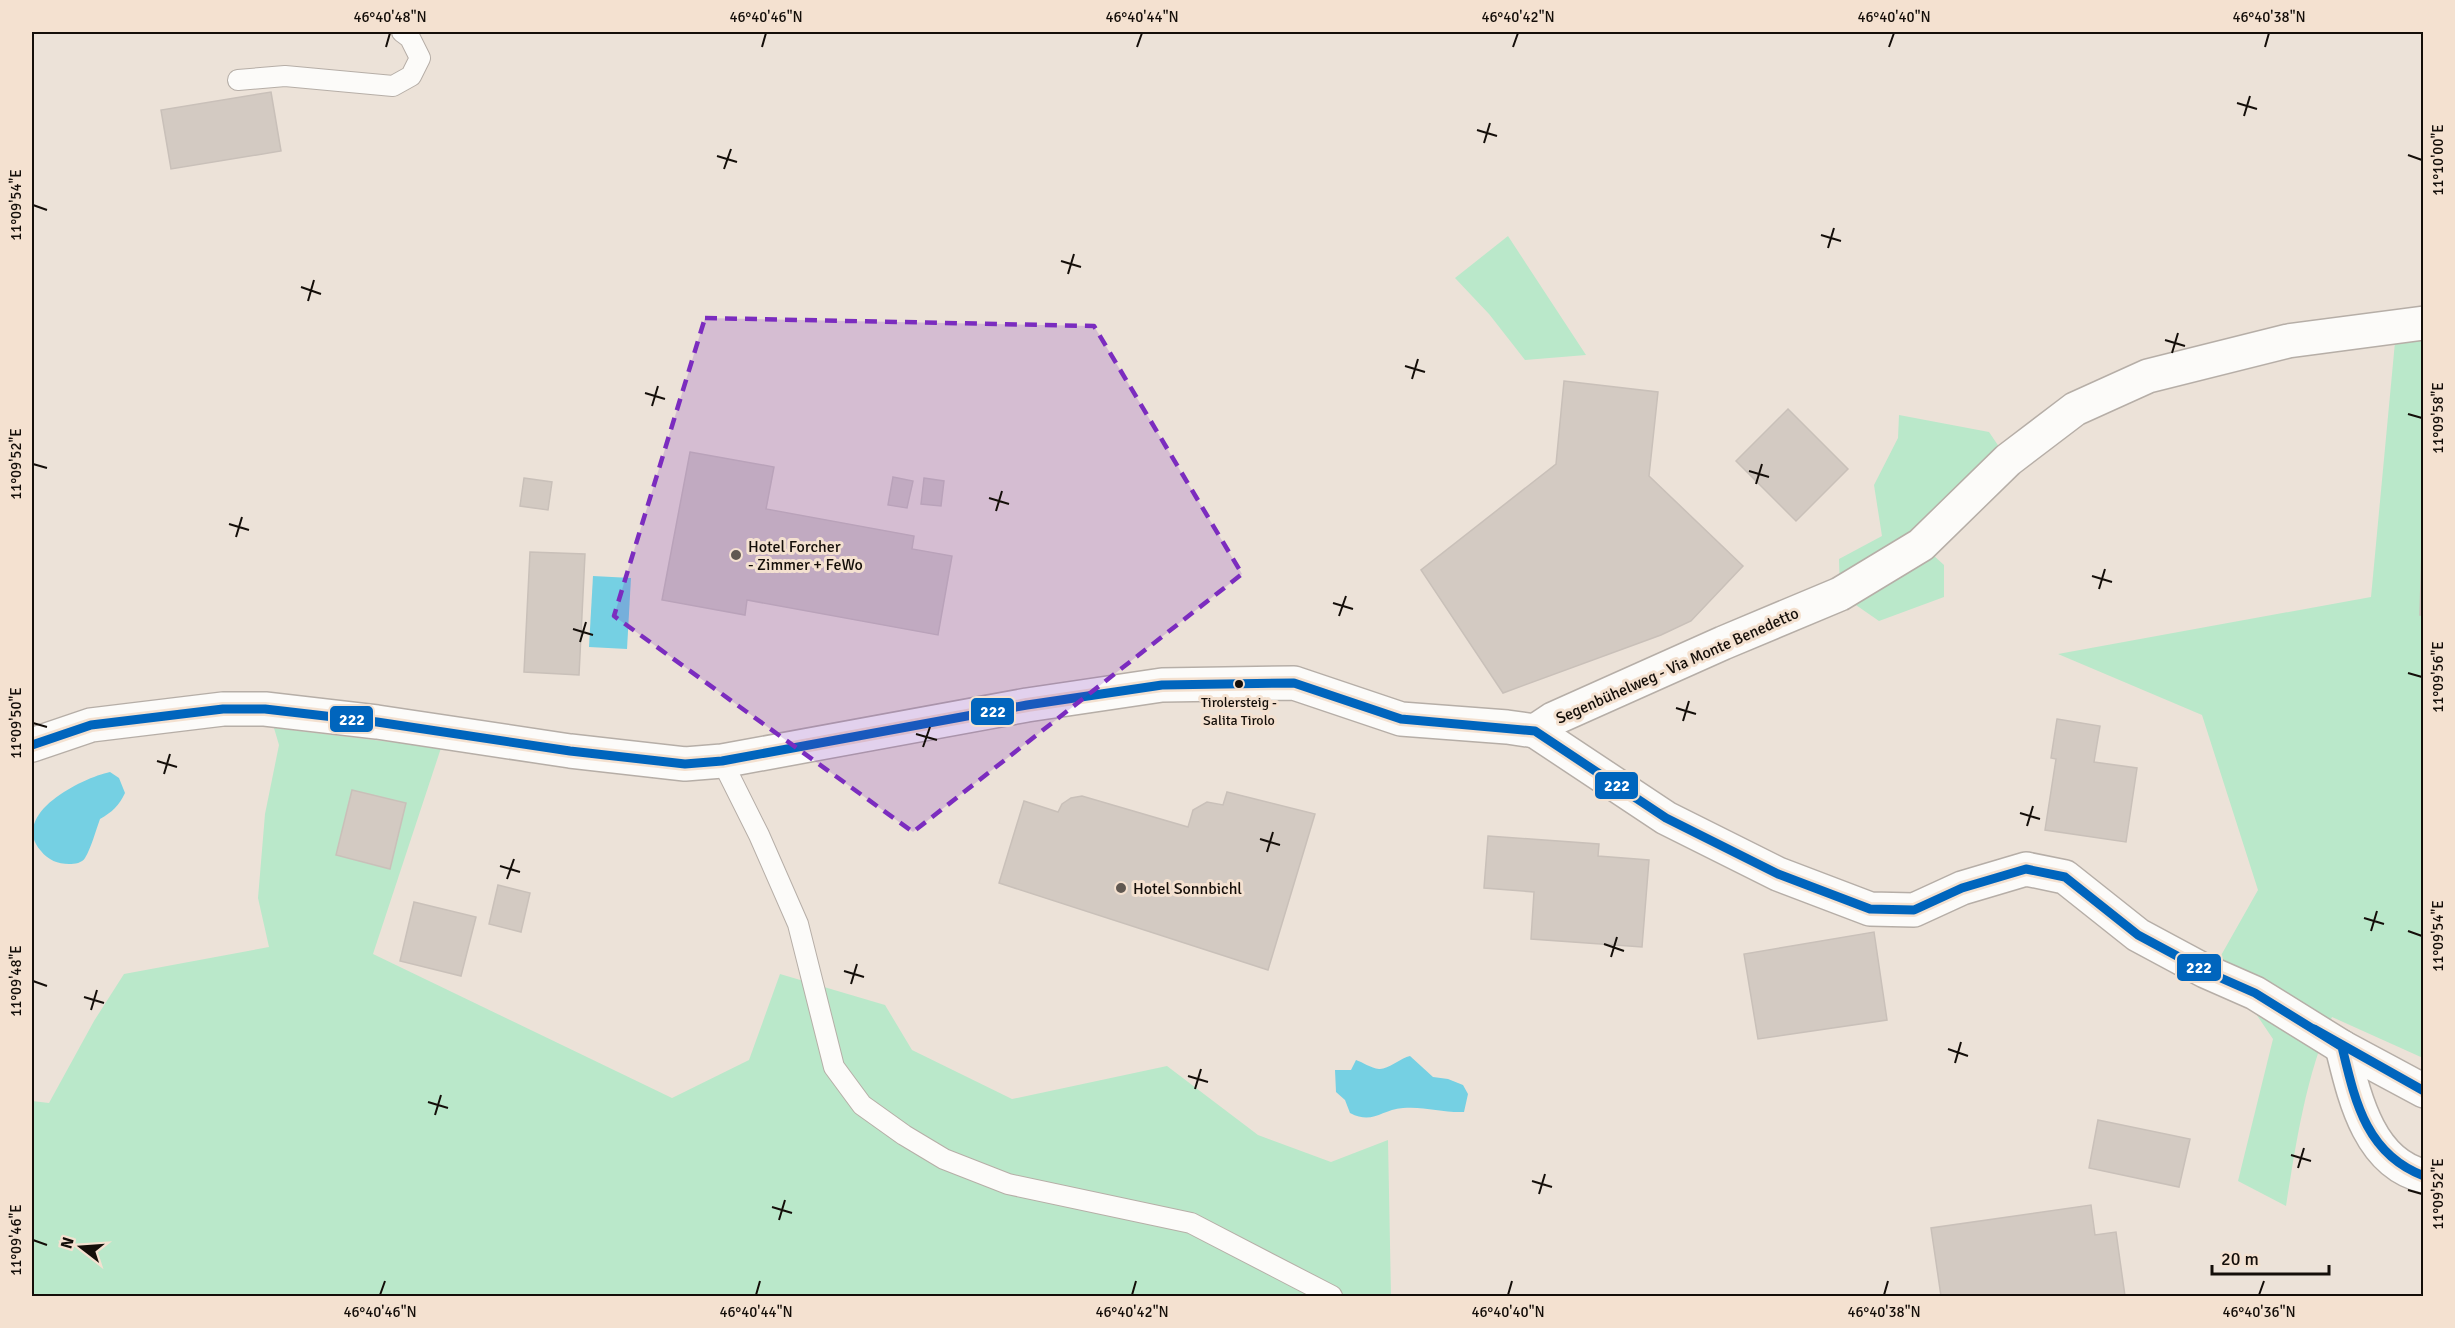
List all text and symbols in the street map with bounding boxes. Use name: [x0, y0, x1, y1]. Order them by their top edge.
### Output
text: 46°40'48"N: [353, 8, 427, 26]
text: 46°40'46"N: [729, 8, 803, 26]
text: 46°40'44"N: [1105, 8, 1179, 26]
text: 46°40'42"N: [1481, 8, 1555, 26]
text: 46°40'40"N: [1857, 8, 1931, 26]
text: 46°40'38"N: [2232, 8, 2306, 26]
text: 11°10'00"E: [2429, 124, 2447, 196]
text: 11°09'54"E: [7, 169, 25, 241]
text: 11°09'58"E: [2429, 382, 2447, 454]
text: 11°09'52"E: [7, 428, 25, 500]
place label: Hotel Forcher - Zimmer + FeWo: [748, 537, 863, 575]
marker: Hotel Forcher - Zimmer + FeWo: [729, 548, 743, 562]
street label: Segenbühelweg - Via Monte Benedetto: [1553, 603, 1802, 729]
text: 11°09'56"E: [2429, 641, 2447, 713]
marker: Tirolersteig - Salita Tirolo: [1233, 678, 1245, 690]
text: 11°09'50"E: [7, 687, 25, 759]
place label: Tirolersteig - Salita Tirolo: [1201, 694, 1277, 729]
line badge: 222: [970, 697, 1015, 726]
text: 222: [980, 702, 1006, 722]
line badge: 222: [329, 705, 374, 733]
text: 222: [339, 710, 365, 730]
line badge: 222: [1594, 771, 1639, 800]
text: 222: [1604, 776, 1630, 796]
place label: Hotel Sonnbichl: [1133, 879, 1242, 899]
marker: Hotel Sonnbichl: [1114, 881, 1128, 895]
text: 11°09'54"E: [2429, 900, 2447, 972]
text: 11°09'48"E: [7, 945, 25, 1017]
line badge: 222: [2176, 953, 2222, 982]
text: 222: [2186, 958, 2212, 978]
text: 11°09'52"E: [2429, 1158, 2447, 1230]
text: 11°09'46"E: [7, 1204, 25, 1276]
north arrow: [51, 1217, 111, 1277]
text: N: [56, 1235, 79, 1251]
scale bar: [2212, 1238, 2329, 1276]
text: 20 m: [2221, 1248, 2259, 1270]
text: 46°40'46"N: [343, 1303, 417, 1321]
text: 46°40'44"N: [719, 1303, 793, 1321]
text: 46°40'42"N: [1095, 1303, 1169, 1321]
text: 46°40'40"N: [1471, 1303, 1545, 1321]
text: 46°40'38"N: [1847, 1303, 1921, 1321]
text: 46°40'36"N: [2222, 1303, 2296, 1321]

